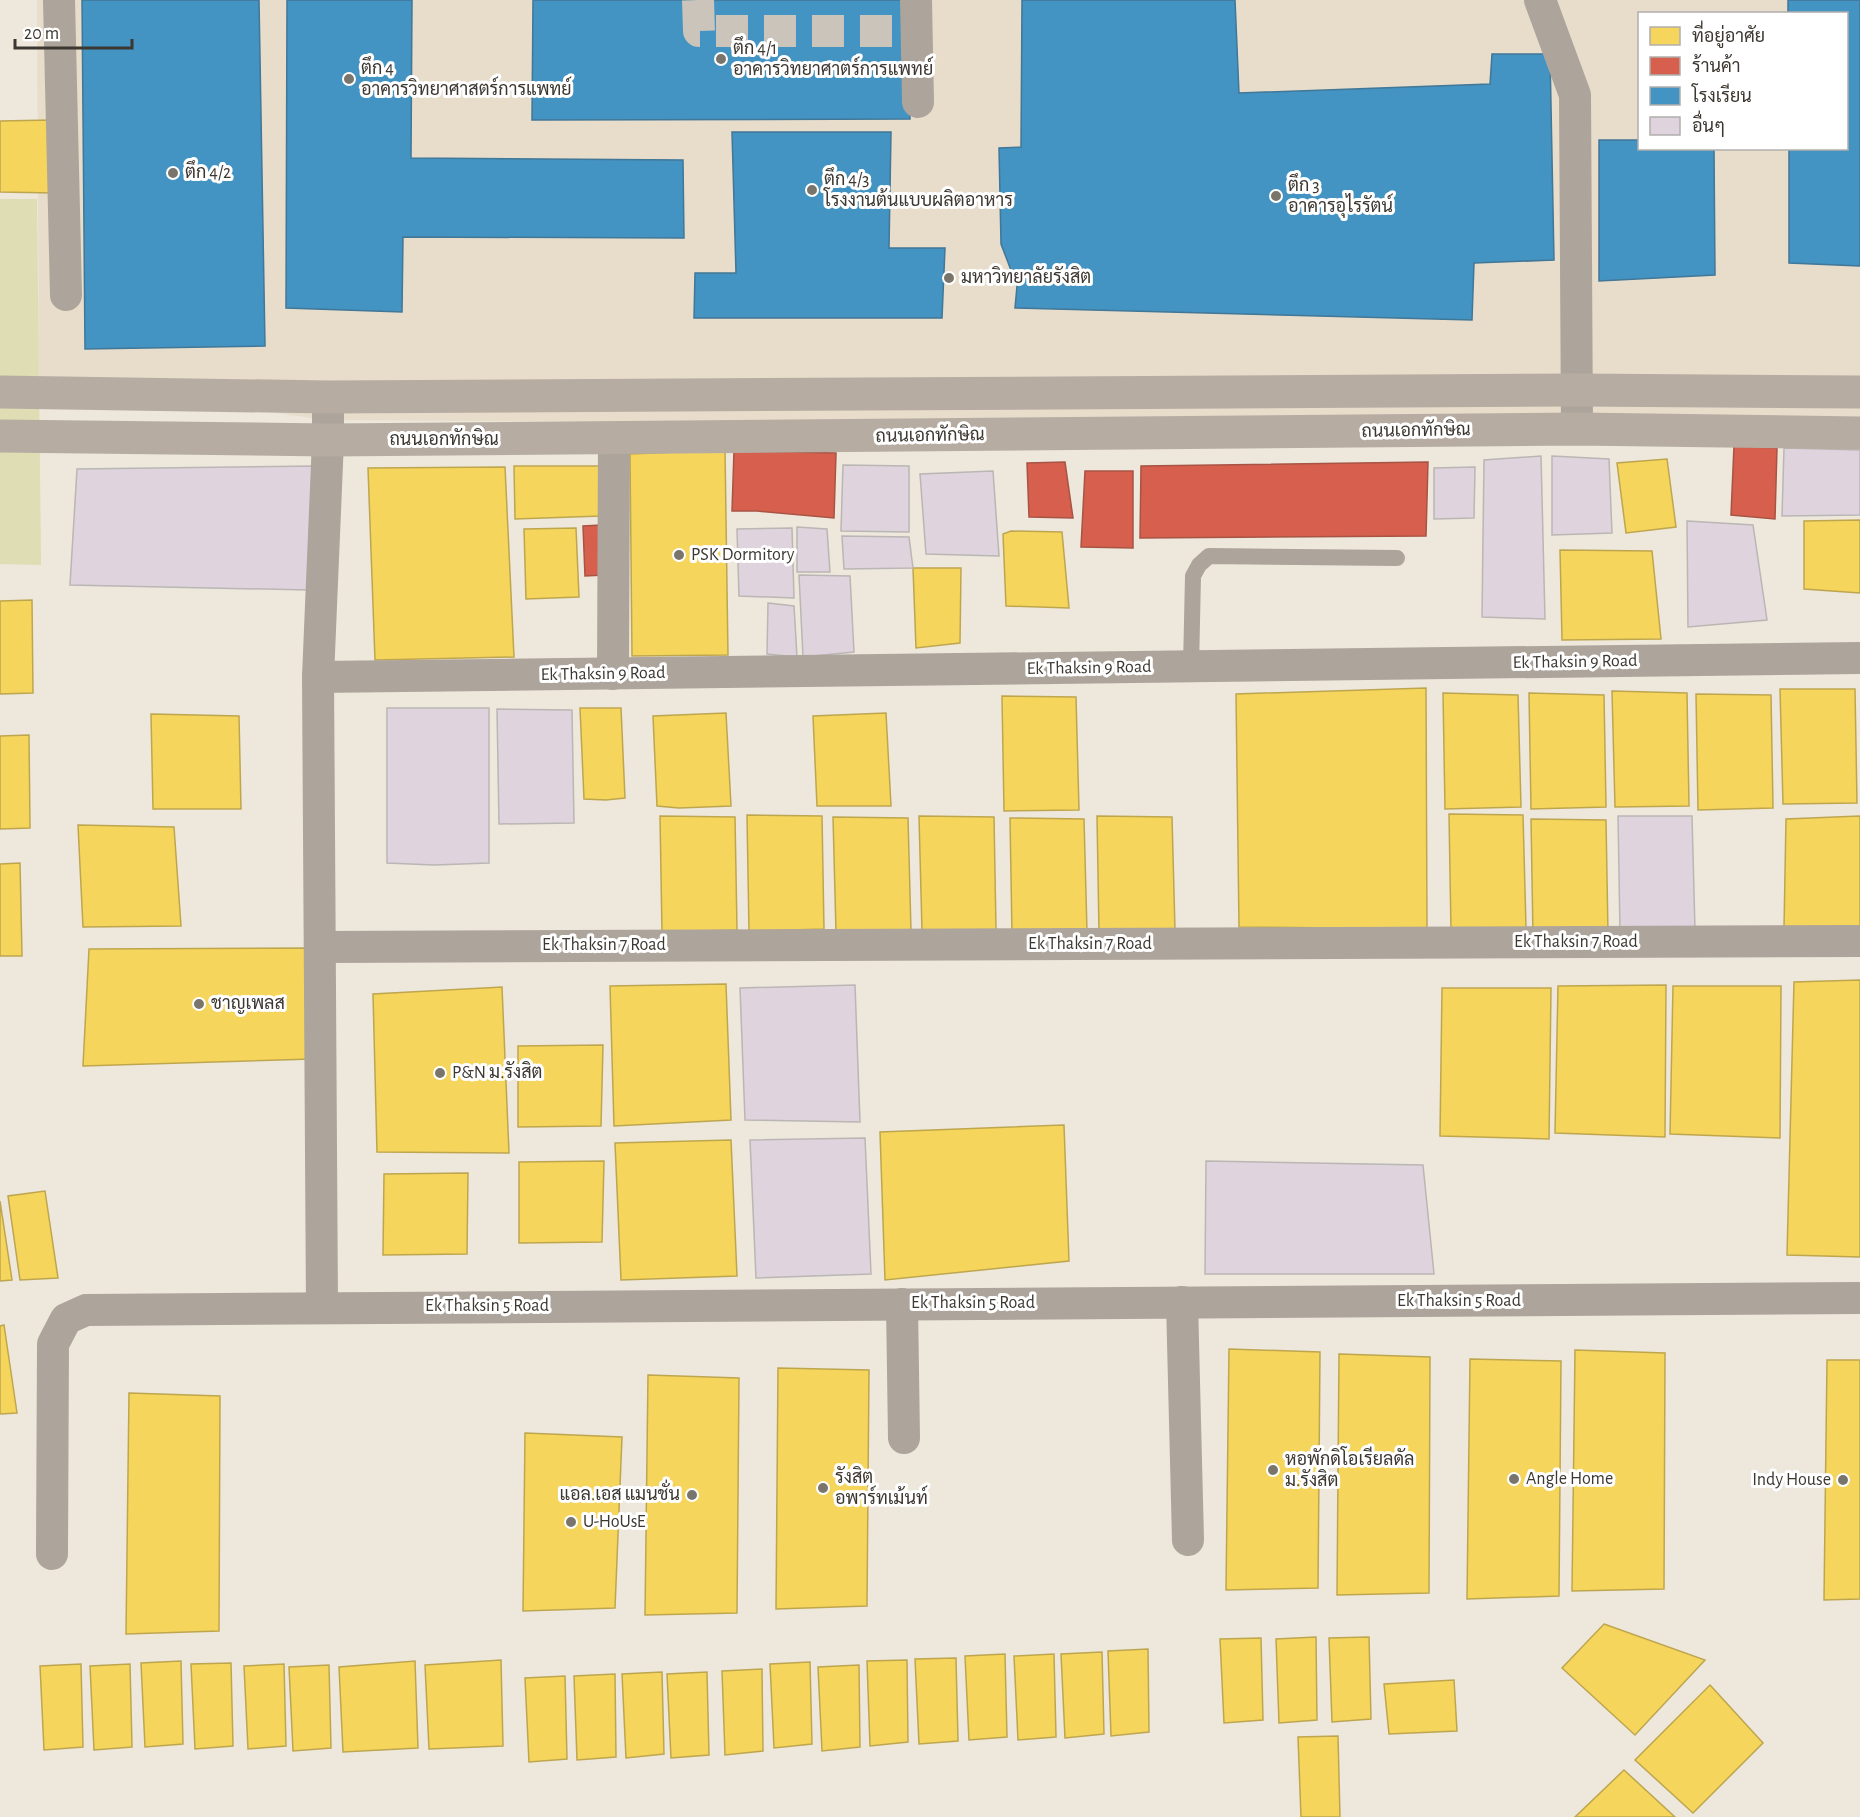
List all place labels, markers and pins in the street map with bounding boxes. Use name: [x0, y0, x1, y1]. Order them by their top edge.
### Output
place label: ตึก 4/1 อาคารวิทยาศาตร์การแพทย์: [733, 36, 933, 79]
marker: ตึก 4/1 อาคารวิทยาศาตร์การแพทย์: [714, 52, 728, 66]
place label: ตึก 4 อาคารวิทยาศาสตร์การแพทย์: [361, 56, 572, 99]
marker: ตึก 4 อาคารวิทยาศาสตร์การแพทย์: [342, 72, 356, 86]
place label: ตึก 4/2: [185, 160, 231, 182]
marker: ตึก 4/2: [166, 166, 180, 180]
place label: ตึก 4/3 โรงงานต้นแบบผลิตอาหาร: [823, 167, 1013, 210]
place label: ตึก 3 อาคารอุไรรัตน์: [1288, 173, 1393, 218]
marker: ตึก 4/3 โรงงานต้นแบบผลิตอาหาร: [805, 183, 819, 197]
marker: ตึก 3 อาคารอุไรรัตน์: [1269, 189, 1283, 203]
place label: มหาวิทยาลัยรังสิต: [961, 266, 1091, 287]
marker: มหาวิทยาลัยรังสิต: [942, 271, 956, 285]
place label: PSK Dormitory: [691, 546, 795, 564]
marker: PSK Dormitory: [672, 548, 686, 562]
place label: ชาญเพลส: [211, 995, 285, 1014]
marker: ชาญเพลส: [192, 997, 206, 1011]
place label: P&N ม.รังสิต: [452, 1061, 543, 1082]
marker: P&N ม.รังสิต: [433, 1066, 447, 1080]
place label: หอพักดิโอเรียลดัล ม.รังสิต: [1285, 1446, 1415, 1490]
marker: หอพักดิโอเรียลดัล ม.รังสิต: [1266, 1463, 1280, 1477]
place label: รังสิต อพาร์ทเม้นท์: [835, 1466, 928, 1508]
place label: Angle Home: [1526, 1470, 1613, 1488]
place label: Indy House: [1752, 1471, 1831, 1489]
marker: Angle Home: [1507, 1472, 1521, 1486]
marker: Indy House: [1836, 1473, 1850, 1487]
place label: แอล.เอส แมนชั่น: [560, 1479, 680, 1504]
marker: รังสิต อพาร์ทเม้นท์: [816, 1481, 830, 1495]
marker: แอล.เอส แมนชั่น: [685, 1488, 699, 1502]
place label: U-HoUsE: [583, 1513, 646, 1531]
marker: U-HoUsE: [564, 1515, 578, 1529]

